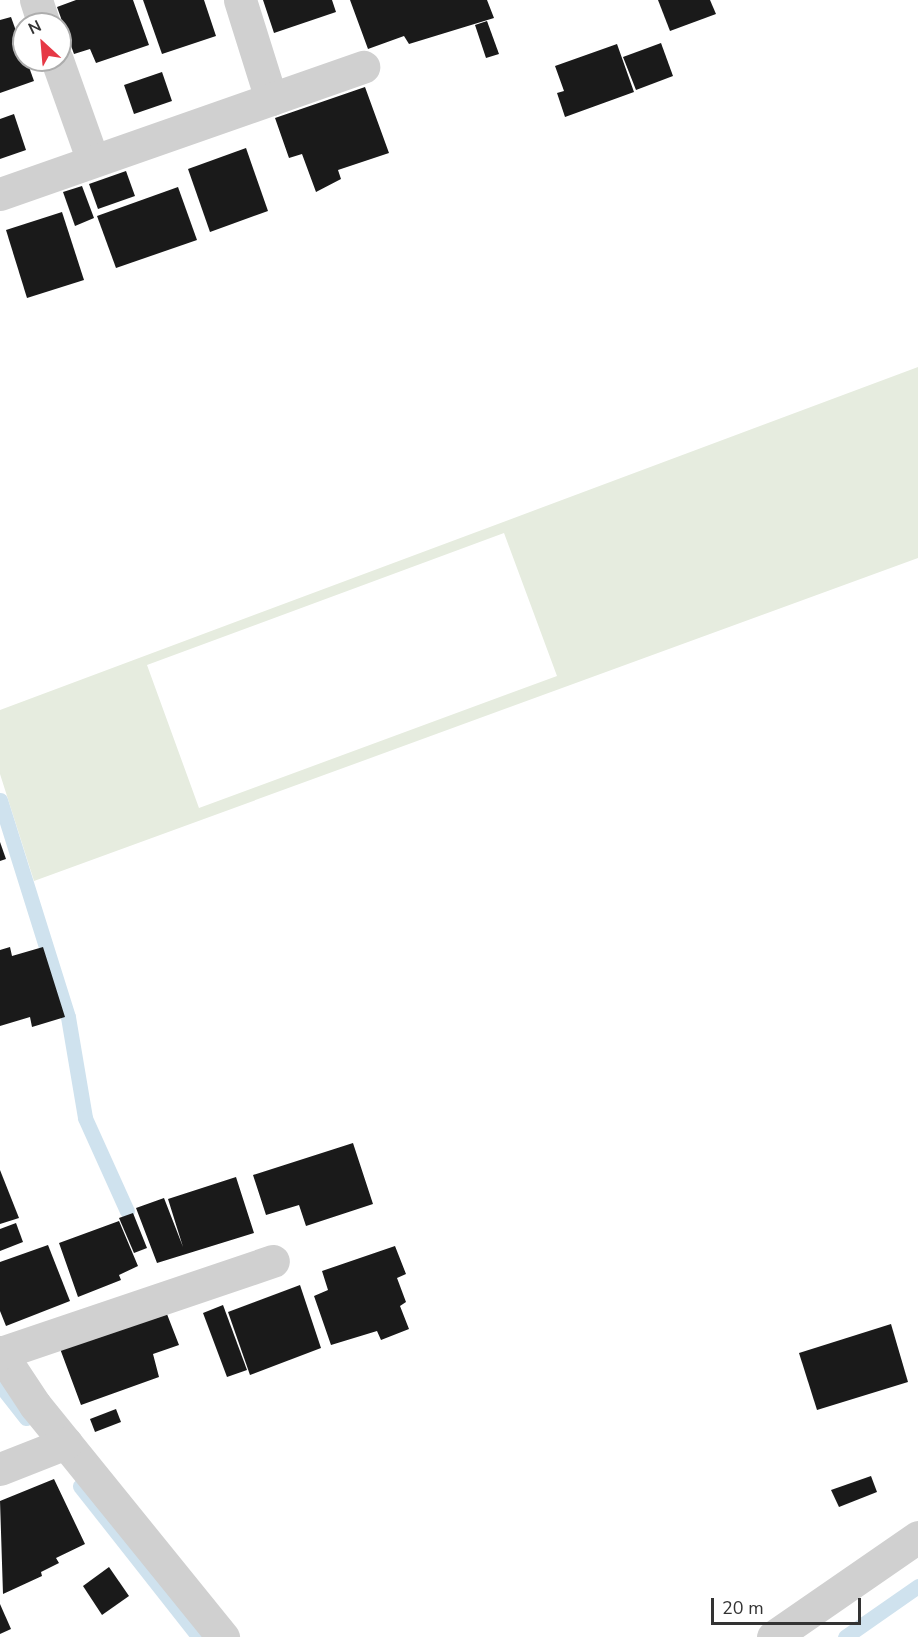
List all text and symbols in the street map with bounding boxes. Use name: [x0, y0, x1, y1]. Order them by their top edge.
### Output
north arrow: [12, 12, 72, 72]
text: N: [25, 15, 45, 40]
scale bar: [714, 1586, 864, 1624]
text: 20 m: [722, 1596, 764, 1620]

